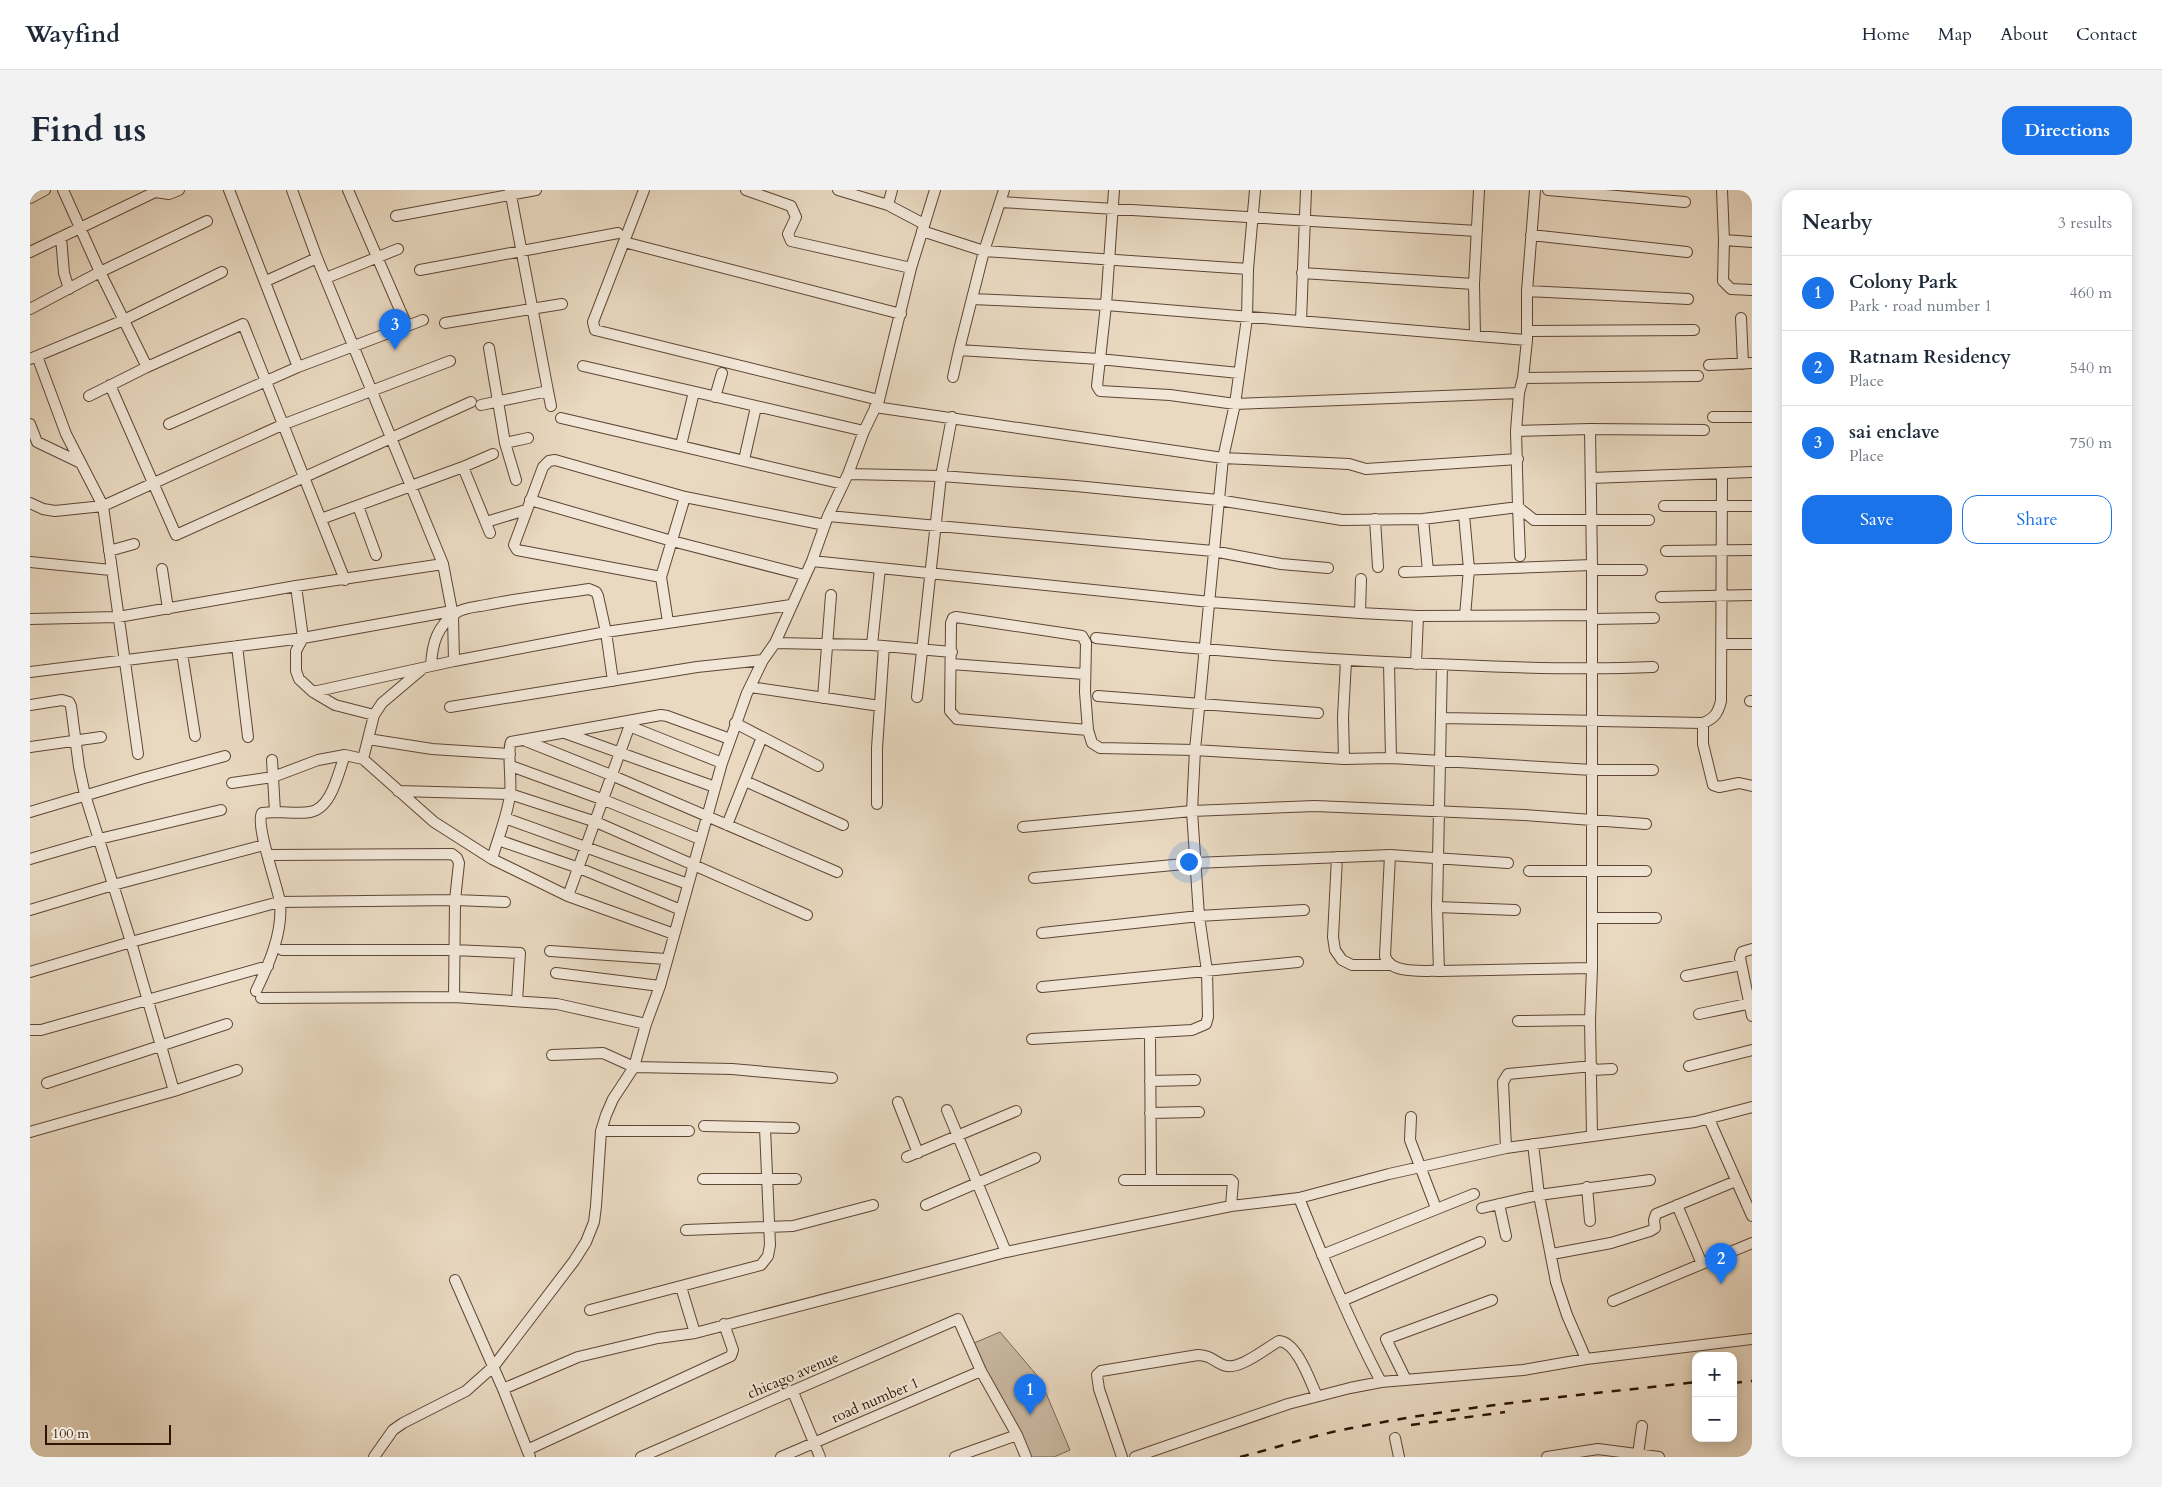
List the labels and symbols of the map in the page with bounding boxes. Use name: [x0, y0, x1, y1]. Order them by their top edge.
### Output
pin: 3: [379, 309, 411, 350]
your location: [1176, 849, 1202, 875]
pin: 2: [1705, 1243, 1737, 1284]
street label: chicago avenue: [744, 1347, 842, 1403]
street label: road number 1: [828, 1373, 922, 1427]
pin: 1: [1014, 1374, 1046, 1415]
scale bar: [45, 1422, 171, 1445]

